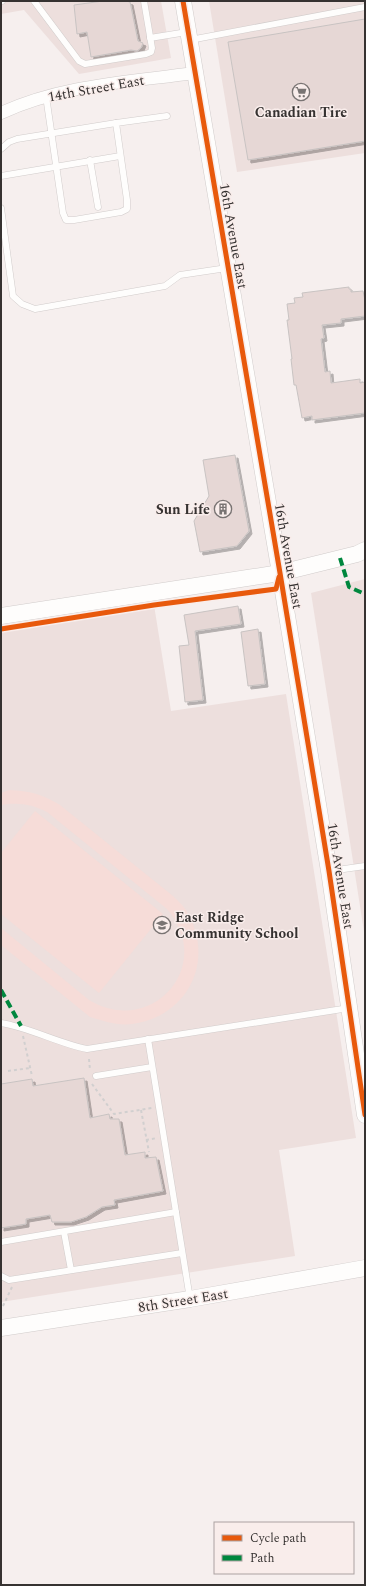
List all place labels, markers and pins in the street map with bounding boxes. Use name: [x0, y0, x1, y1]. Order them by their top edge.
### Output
supermarket icon: Canadian Tire: [291, 82, 311, 102]
place label: Canadian Tire: [255, 102, 347, 123]
place label: Sun Life: [156, 499, 210, 520]
building icon: Sun Life: [213, 499, 233, 519]
place label: East Ridge Community School: [175, 907, 299, 944]
school or university icon: East Ridge Community School: [152, 915, 172, 935]

